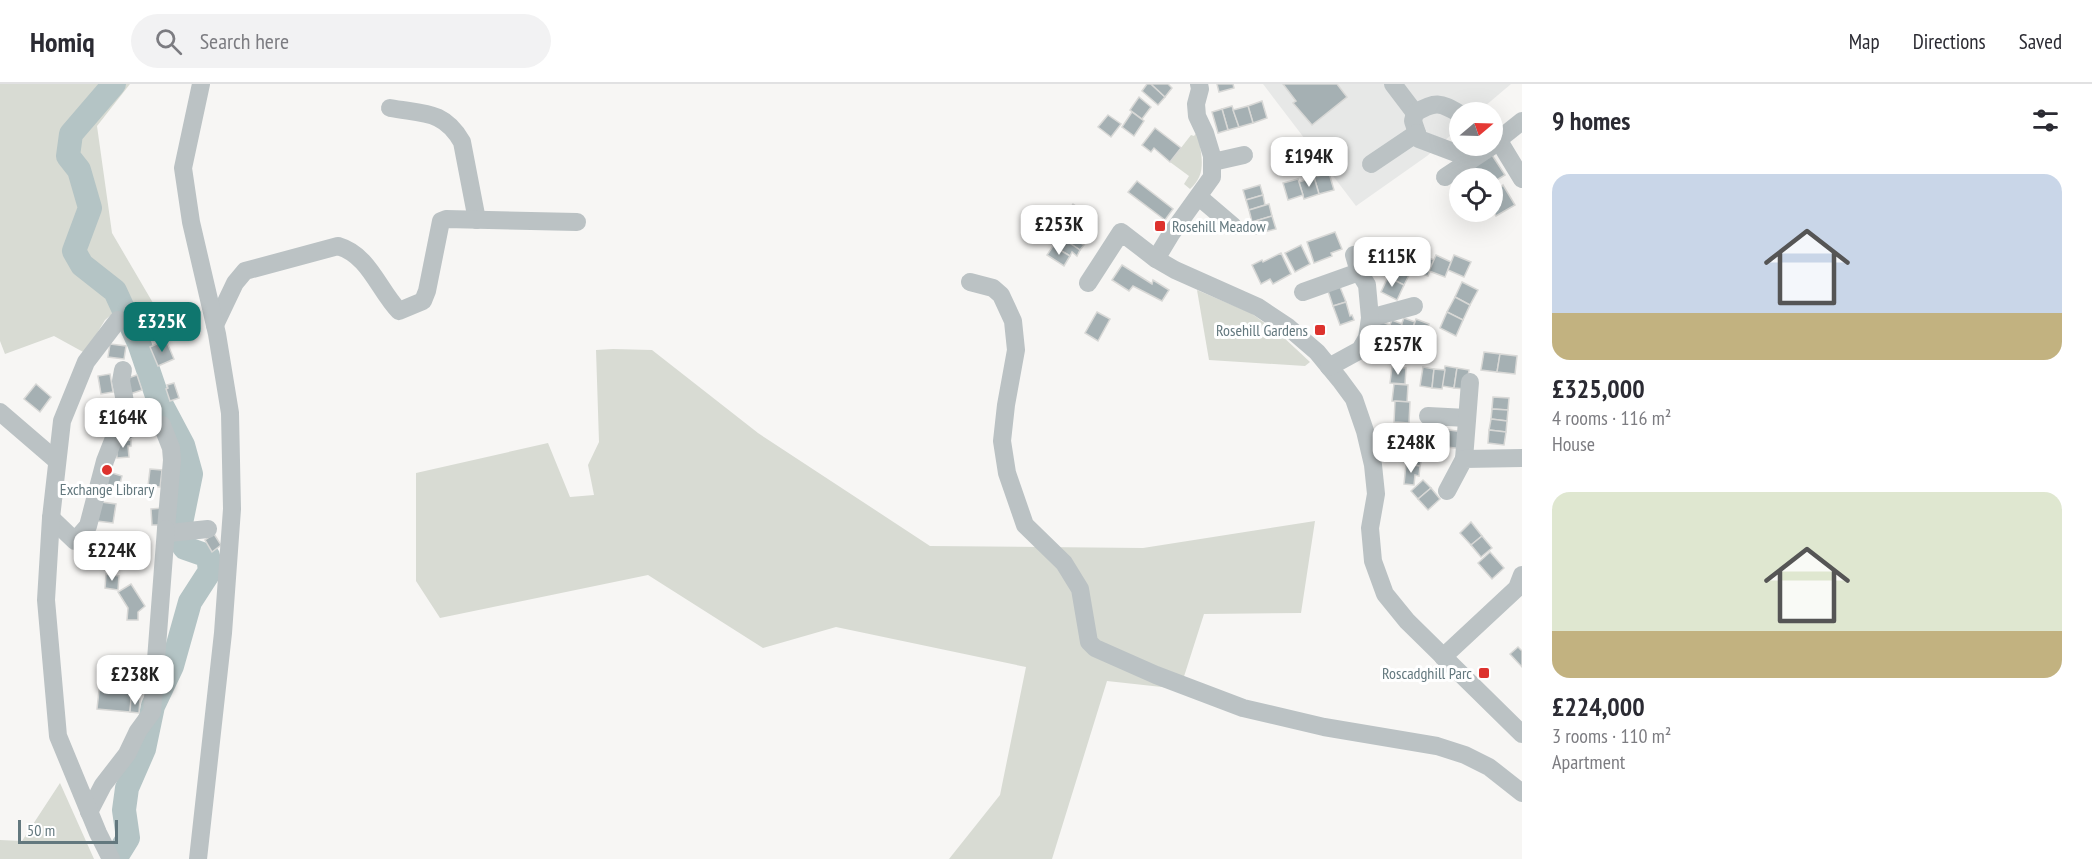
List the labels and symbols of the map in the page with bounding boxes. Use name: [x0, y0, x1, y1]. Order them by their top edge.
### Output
north arrow: [1449, 102, 1503, 156]
pin: £194K: [1267, 137, 1351, 188]
pin: £253K: [1017, 205, 1101, 256]
place label: Rosehill Meadow: [1172, 216, 1266, 236]
marker: Rosehill Meadow: [1153, 219, 1167, 233]
pin: £115K: [1350, 237, 1434, 288]
pin: £325K: [120, 302, 204, 353]
place label: Rosehill Gardens: [1216, 320, 1308, 340]
marker: Rosehill Gardens: [1313, 323, 1327, 337]
pin: £257K: [1356, 325, 1440, 376]
pin: £164K: [81, 398, 165, 449]
pin: £248K: [1369, 423, 1453, 474]
marker: Exchange Library: [100, 463, 114, 477]
place label: Exchange Library: [60, 479, 154, 499]
pin: £224K: [70, 531, 154, 582]
pin: £238K: [93, 655, 177, 706]
place label: Roscadghill Parc: [1382, 663, 1472, 683]
marker: Roscadghill Parc: [1477, 666, 1491, 680]
scale bar: [18, 817, 118, 844]

